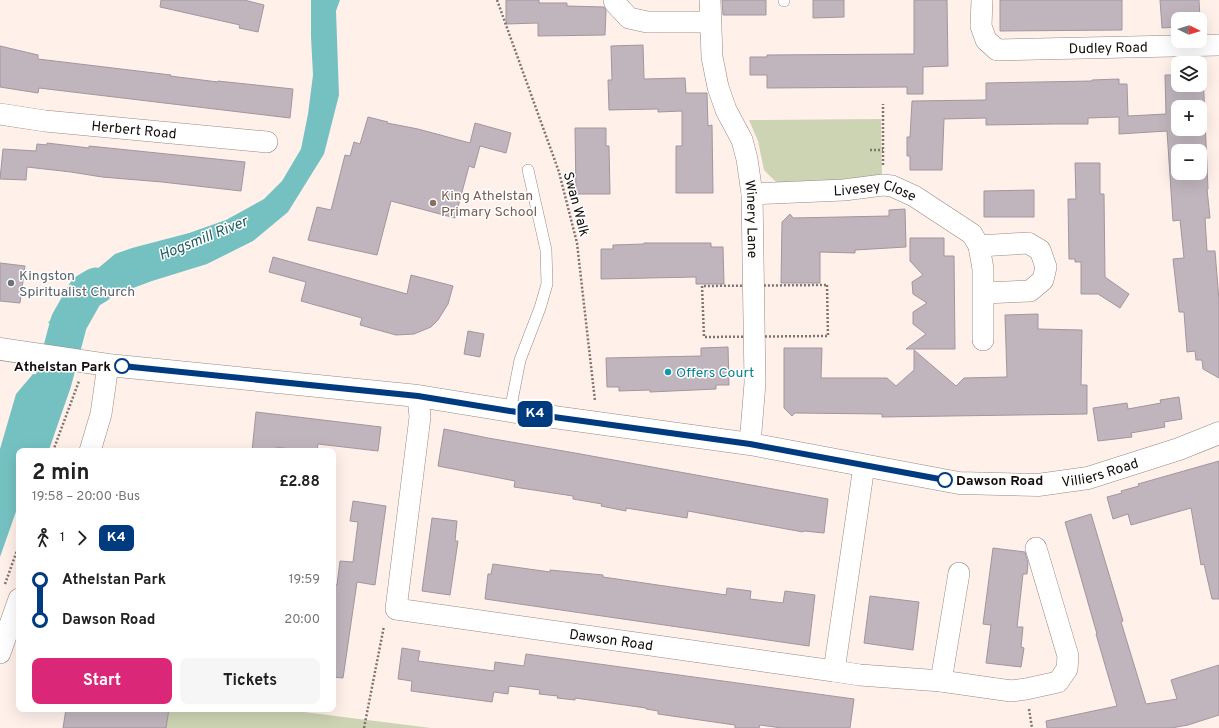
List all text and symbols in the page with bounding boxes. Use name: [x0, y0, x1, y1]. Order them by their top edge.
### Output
north arrow: [1171, 12, 1207, 48]
map controls: [1171, 12, 1207, 180]
street label: Dudley Road: [1068, 40, 1148, 58]
button: layers: [1171, 56, 1207, 92]
button: +: [1171, 100, 1207, 136]
street label: Herbert Road: [91, 118, 177, 143]
button: −: [1171, 144, 1207, 180]
street label: Swan Walk: [559, 170, 592, 239]
street label: Livesey Close: [833, 178, 918, 206]
street label: Winery Lane: [740, 179, 760, 258]
place label: King Athelstan Primary School: [441, 188, 537, 221]
marker: King Athelstan Primary School: [428, 198, 438, 208]
water label: Hogsmill River: [156, 212, 252, 266]
place label: Kingston Spiritualist Church: [19, 268, 135, 301]
marker: Kingston Spiritualist Church: [6, 278, 16, 288]
marker: Athelstan Park: [114, 358, 130, 374]
place label: Athelstan Park: [14, 359, 111, 376]
place label: Offers Court: [676, 365, 754, 382]
marker: Offers Court: [663, 367, 673, 377]
line badge: K4: [517, 401, 553, 427]
text: K4: [526, 405, 544, 422]
street label: Villiers Road: [1061, 455, 1141, 492]
text: 2 min: [32, 460, 89, 487]
marker: Dawson Road: [937, 472, 953, 488]
text: £2.88: [279, 473, 320, 492]
place label: Dawson Road: [956, 473, 1043, 490]
text: 19:58 – 20:00 · Bus: [32, 489, 140, 505]
icon: walk: [32, 527, 54, 549]
icon: forward: [71, 527, 93, 549]
text: K4: [107, 529, 126, 546]
text: 1: [60, 530, 65, 546]
text: Athelstan Park: [62, 571, 166, 590]
text: 19:59: [289, 572, 320, 588]
text: Dawson Road: [62, 611, 156, 630]
text: 20:00: [284, 612, 320, 628]
street label: Dawson Road: [568, 627, 654, 655]
button: Start: [32, 658, 172, 704]
button: Tickets: [180, 658, 320, 704]

